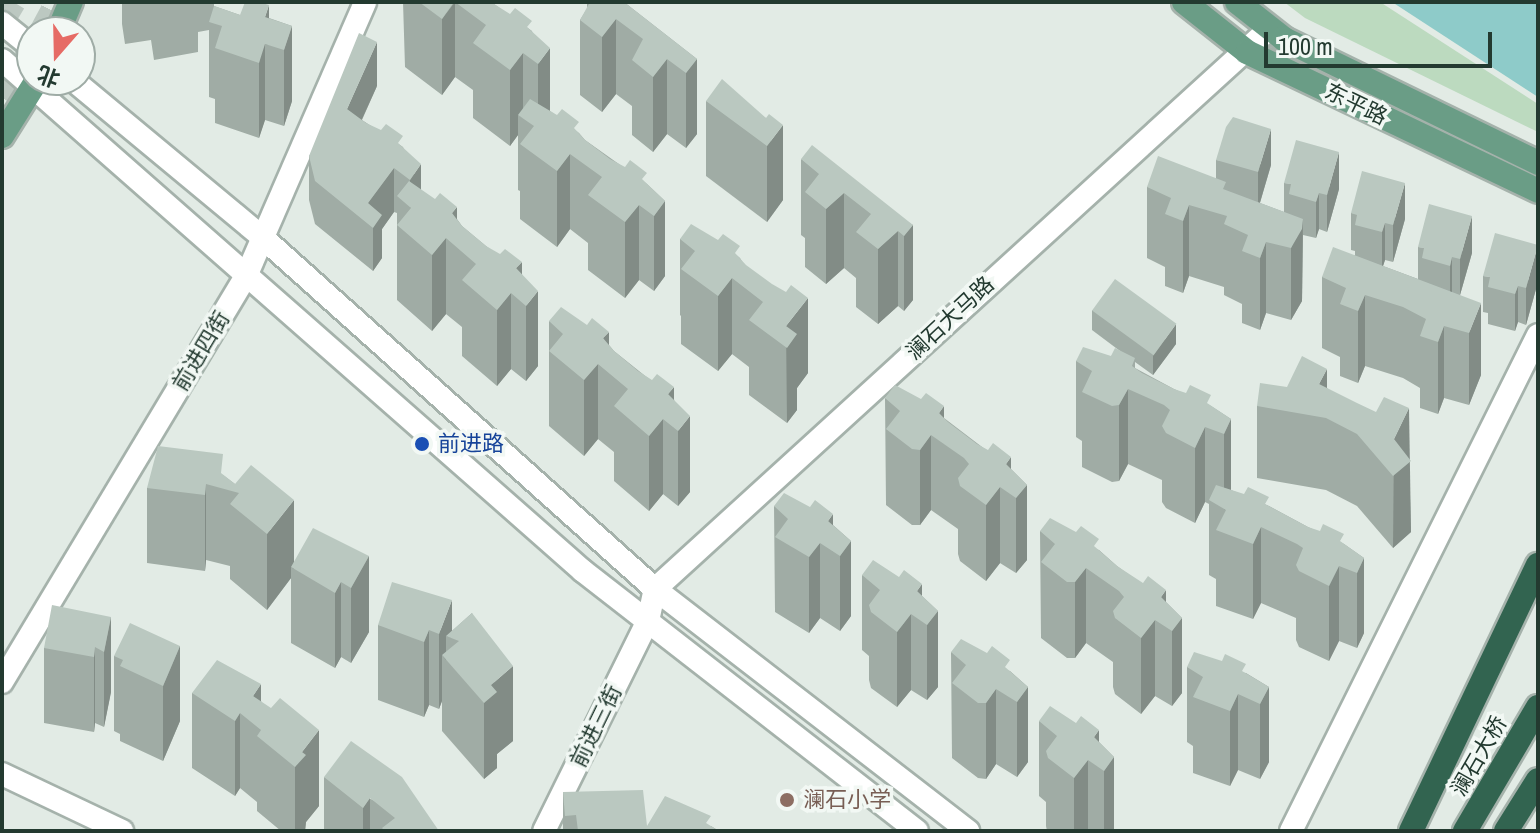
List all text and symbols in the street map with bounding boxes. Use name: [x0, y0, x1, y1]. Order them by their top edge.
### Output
north arrow: [16, 16, 96, 96]
scale bar: [1268, 16, 1496, 66]
text: 100 m: [1278, 30, 1333, 62]
text: 北: [33, 59, 64, 95]
street label: 东平路: [1321, 78, 1391, 130]
street label: 澜石大马路: [901, 271, 999, 365]
street label: 前进四街: [167, 306, 235, 396]
place label: 前进路: [438, 431, 504, 457]
marker: 前进路: [413, 435, 431, 453]
street label: 前进三街: [565, 681, 627, 771]
street label: 澜石大桥: [1446, 711, 1512, 801]
place label: 澜石小学: [803, 787, 891, 813]
marker: 澜石小学: [778, 791, 796, 809]

